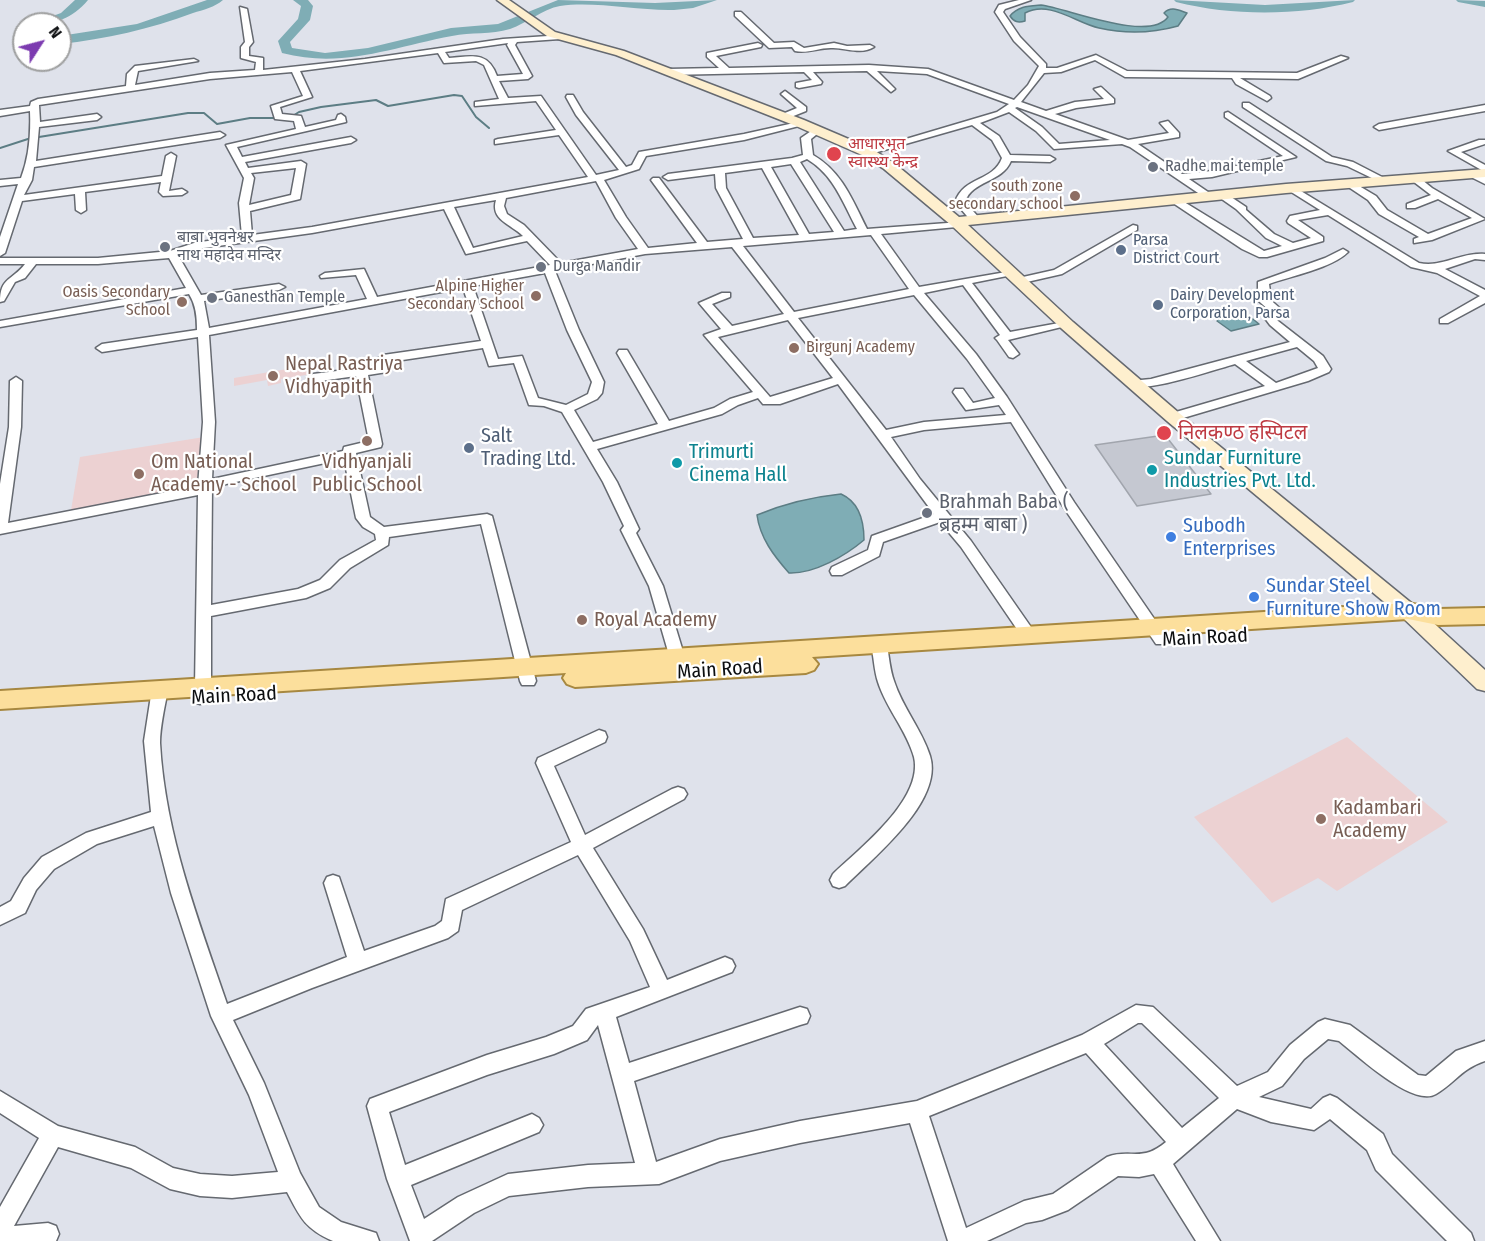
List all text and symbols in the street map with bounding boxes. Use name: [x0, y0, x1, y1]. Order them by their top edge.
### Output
north arrow: [12, 12, 72, 72]
text: N: [45, 23, 66, 42]
place label: आधारभूत स्वास्थ्य केन्द्र: [848, 135, 918, 173]
marker: आधारभूत स्वास्थ्य केन्द्र: [825, 145, 843, 163]
place label: Radhe mai temple: [1165, 157, 1284, 177]
marker: Radhe mai temple: [1146, 160, 1160, 174]
place label: south zone secondary school: [949, 177, 1063, 215]
marker: south zone secondary school: [1068, 189, 1082, 203]
place label: बाबा भुवनेश्वर नाथ महादेव मन्दिर: [177, 228, 281, 266]
place label: Parsa District Court: [1133, 231, 1219, 269]
marker: बाबा भुवनेश्वर नाथ महादेव मन्दिर: [158, 240, 172, 254]
marker: Parsa District Court: [1114, 243, 1128, 257]
place label: Durga Mandir: [553, 257, 641, 277]
marker: Durga Mandir: [534, 260, 548, 274]
place label: Alpine Higher Secondary School: [408, 277, 524, 315]
place label: Oasis Secondary School: [63, 283, 170, 321]
place label: Dairy Development Corporation, Parsa: [1170, 286, 1295, 324]
place label: Ganesthan Temple: [224, 288, 345, 308]
marker: Alpine Higher Secondary School: [529, 289, 543, 303]
marker: Ganesthan Temple: [205, 291, 219, 305]
marker: Oasis Secondary School: [175, 295, 189, 309]
marker: Dairy Development Corporation, Parsa: [1151, 298, 1165, 312]
place label: Birgunj Academy: [806, 338, 915, 358]
marker: Birgunj Academy: [787, 341, 801, 355]
place label: Nepal Rastriya Vidhyapith: [285, 352, 403, 399]
marker: Nepal Rastriya Vidhyapith: [266, 369, 280, 383]
place label: निलकण्ठ हस्पिटल: [1178, 421, 1307, 445]
place label: Salt Trading Ltd.: [481, 424, 576, 471]
marker: निलकण्ठ हस्पिटल: [1155, 424, 1173, 442]
marker: Vidhyanjali Public School: [360, 434, 374, 448]
place label: Trimurti Cinema Hall: [689, 440, 787, 487]
marker: Salt Trading Ltd.: [462, 441, 476, 455]
place label: Sundar Furniture Industries Pvt. Ltd.: [1164, 446, 1316, 493]
place label: Om National Academy - School: [151, 450, 297, 497]
place label: Vidhyanjali Public School: [312, 450, 422, 497]
marker: Trimurti Cinema Hall: [670, 456, 684, 470]
marker: Sundar Furniture Industries Pvt. Ltd.: [1145, 463, 1159, 477]
marker: Om National Academy - School: [132, 467, 146, 481]
place label: Brahmah Baba ( ब्रहम्म बाबा ): [939, 490, 1069, 537]
marker: Brahmah Baba ( ब्रहम्म बाबा ): [920, 506, 934, 520]
place label: Subodh Enterprises: [1183, 514, 1275, 561]
marker: Subodh Enterprises: [1164, 530, 1178, 544]
place label: Sundar Steel Furniture Show Room: [1266, 574, 1441, 621]
marker: Sundar Steel Furniture Show Room: [1247, 590, 1261, 604]
place label: Royal Academy: [594, 608, 717, 632]
marker: Royal Academy: [575, 613, 589, 627]
street label: Main Road: [1162, 624, 1248, 652]
street label: Main Road: [676, 655, 764, 685]
street label: Main Road: [191, 682, 277, 710]
place label: Kadambari Academy: [1333, 796, 1421, 843]
marker: Kadambari Academy: [1314, 812, 1328, 826]

